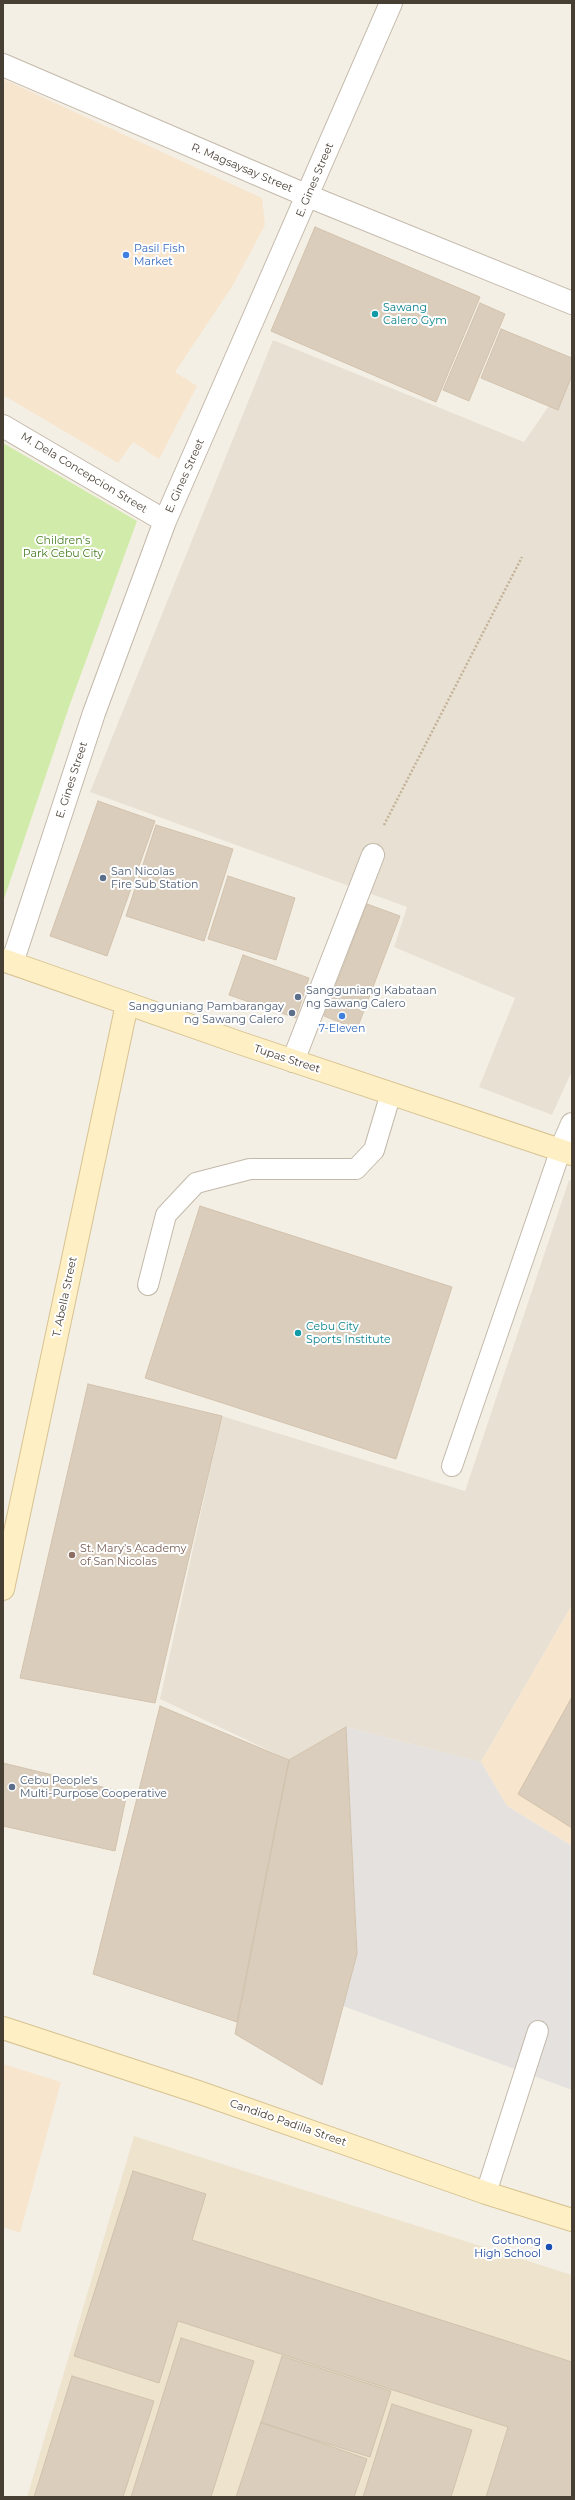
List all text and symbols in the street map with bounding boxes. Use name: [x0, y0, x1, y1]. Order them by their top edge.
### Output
street label: R. Magsaysay Street: [189, 141, 295, 195]
street label: E. Gines Street: [293, 141, 337, 219]
place label: Pasil Fish Market: [134, 242, 185, 268]
marker: Pasil Fish Market: [121, 250, 131, 260]
place label: Sawang Calero Gym: [383, 301, 447, 327]
marker: Sawang Calero Gym: [370, 309, 380, 319]
street label: M. Dela Concepcion Street: [18, 430, 150, 516]
street label: E. Gines Street: [163, 437, 207, 515]
park label: Children's Park Cebu City: [23, 534, 103, 560]
street label: E. Gines Street: [53, 740, 91, 820]
place label: San Nicolas Fire Sub Station: [111, 865, 198, 891]
marker: San Nicolas Fire Sub Station: [98, 873, 108, 883]
place label: Sangguniang Kabataan ng Sawang Calero: [306, 984, 437, 1010]
marker: Sangguniang Kabataan ng Sawang Calero: [293, 992, 303, 1002]
place label: Sangguniang Pambarangay ng Sawang Calero: [129, 1000, 284, 1026]
marker: Sangguniang Pambarangay ng Sawang Calero: [287, 1008, 297, 1018]
marker: 7-Eleven: [337, 1011, 347, 1021]
place label: 7-Eleven: [319, 1022, 365, 1036]
street label: Tupas Street: [252, 1042, 322, 1076]
street label: T. Abella Street: [50, 1256, 80, 1338]
place label: Cebu City Sports Institute: [306, 1320, 391, 1346]
marker: Cebu City Sports Institute: [293, 1328, 303, 1338]
place label: St. Mary’s Academy of San Nicolas: [80, 1542, 186, 1568]
marker: St. Mary’s Academy of San Nicolas: [67, 1550, 77, 1560]
place label: Cebu People's Multi-Purpose Cooperative: [20, 1774, 167, 1800]
marker: Cebu People's Multi-Purpose Cooperative: [7, 1782, 17, 1792]
street label: Candido Padilla Street: [228, 2097, 348, 2149]
place label: Gothong High School: [474, 2234, 541, 2260]
marker: Gothong High School: [544, 2242, 554, 2252]

